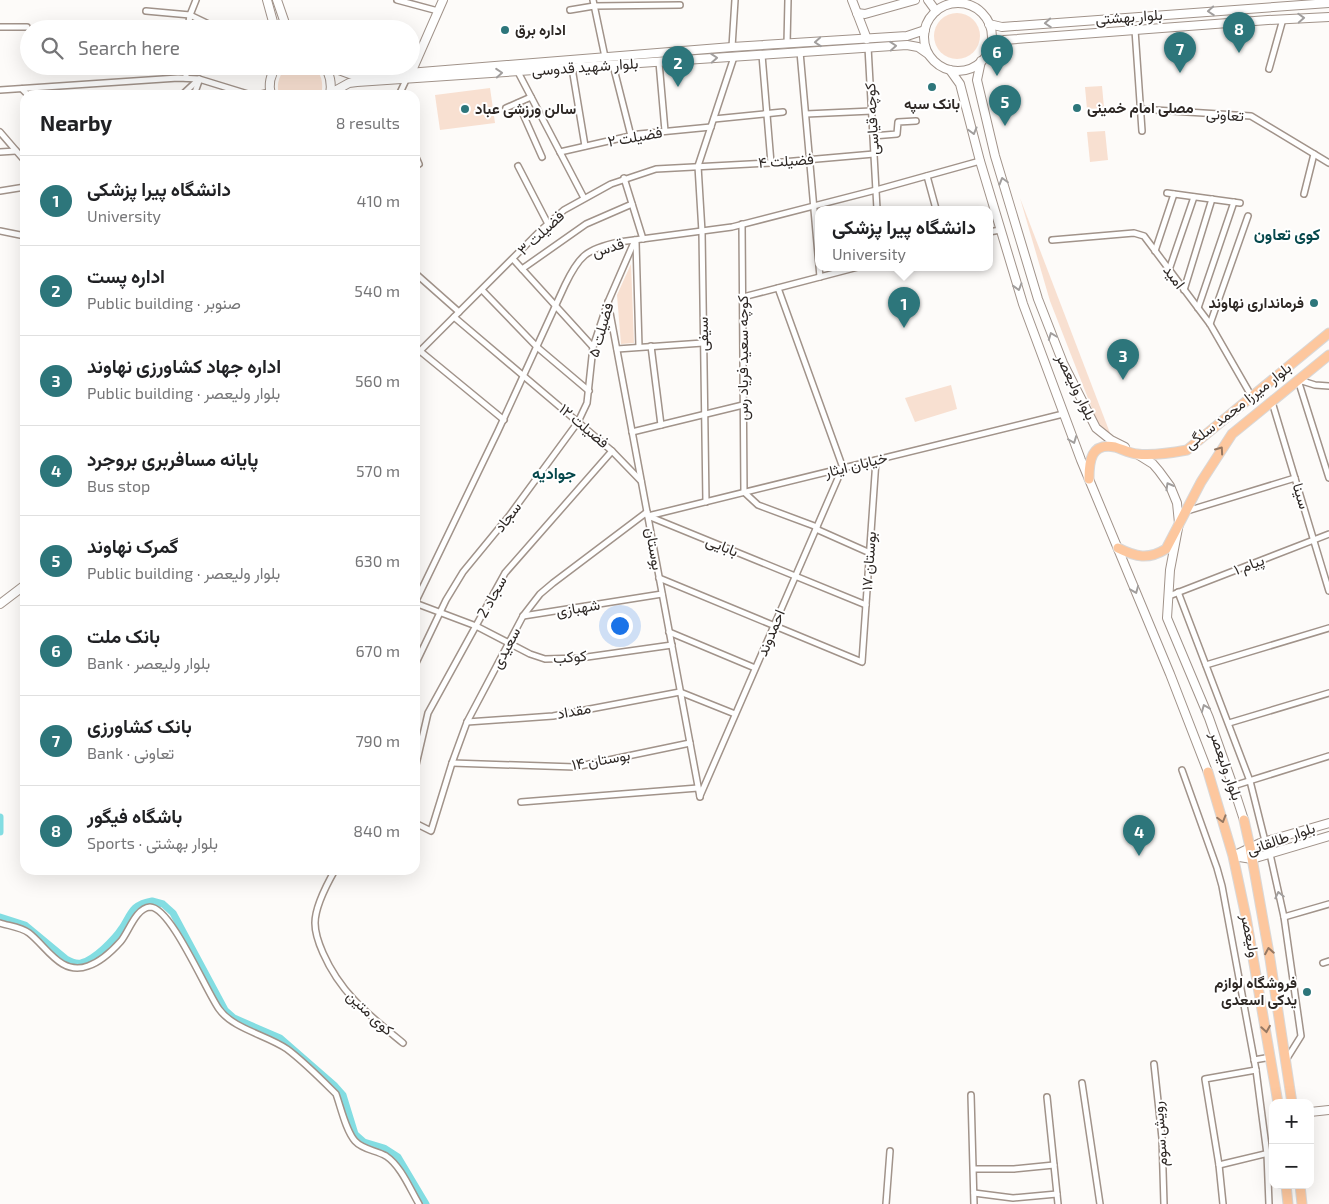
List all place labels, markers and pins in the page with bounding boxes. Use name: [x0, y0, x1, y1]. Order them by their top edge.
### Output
pin: 8: [1223, 12, 1255, 53]
place label: اداره برق: [515, 20, 566, 39]
marker: اداره برق: [499, 24, 511, 36]
pin: 7: [1164, 32, 1196, 73]
pin: 6: [981, 35, 1013, 76]
pin: 2: [662, 46, 694, 87]
marker: بانک سپه: [926, 81, 938, 93]
pin: 5: [989, 85, 1021, 126]
place label: بانک سپه: [904, 94, 960, 114]
place label: مصلی امام خمینی: [1087, 98, 1194, 118]
place label: سالن ورزشی عباد: [475, 99, 576, 118]
marker: مصلی امام خمینی: [1071, 102, 1083, 114]
marker: سالن ورزشی عباد: [459, 103, 471, 115]
pin: 1: [888, 287, 920, 328]
place label: فرمانداری نهاوند: [1208, 293, 1304, 312]
marker: فرمانداری نهاوند: [1308, 297, 1320, 309]
pin: 3: [1107, 339, 1139, 380]
pin: 4: [1123, 815, 1155, 856]
place label: فروشگاه لوازم یدکی اسعدی: [1214, 973, 1297, 1009]
marker: فروشگاه لوازم یدکی اسعدی: [1301, 986, 1313, 998]

